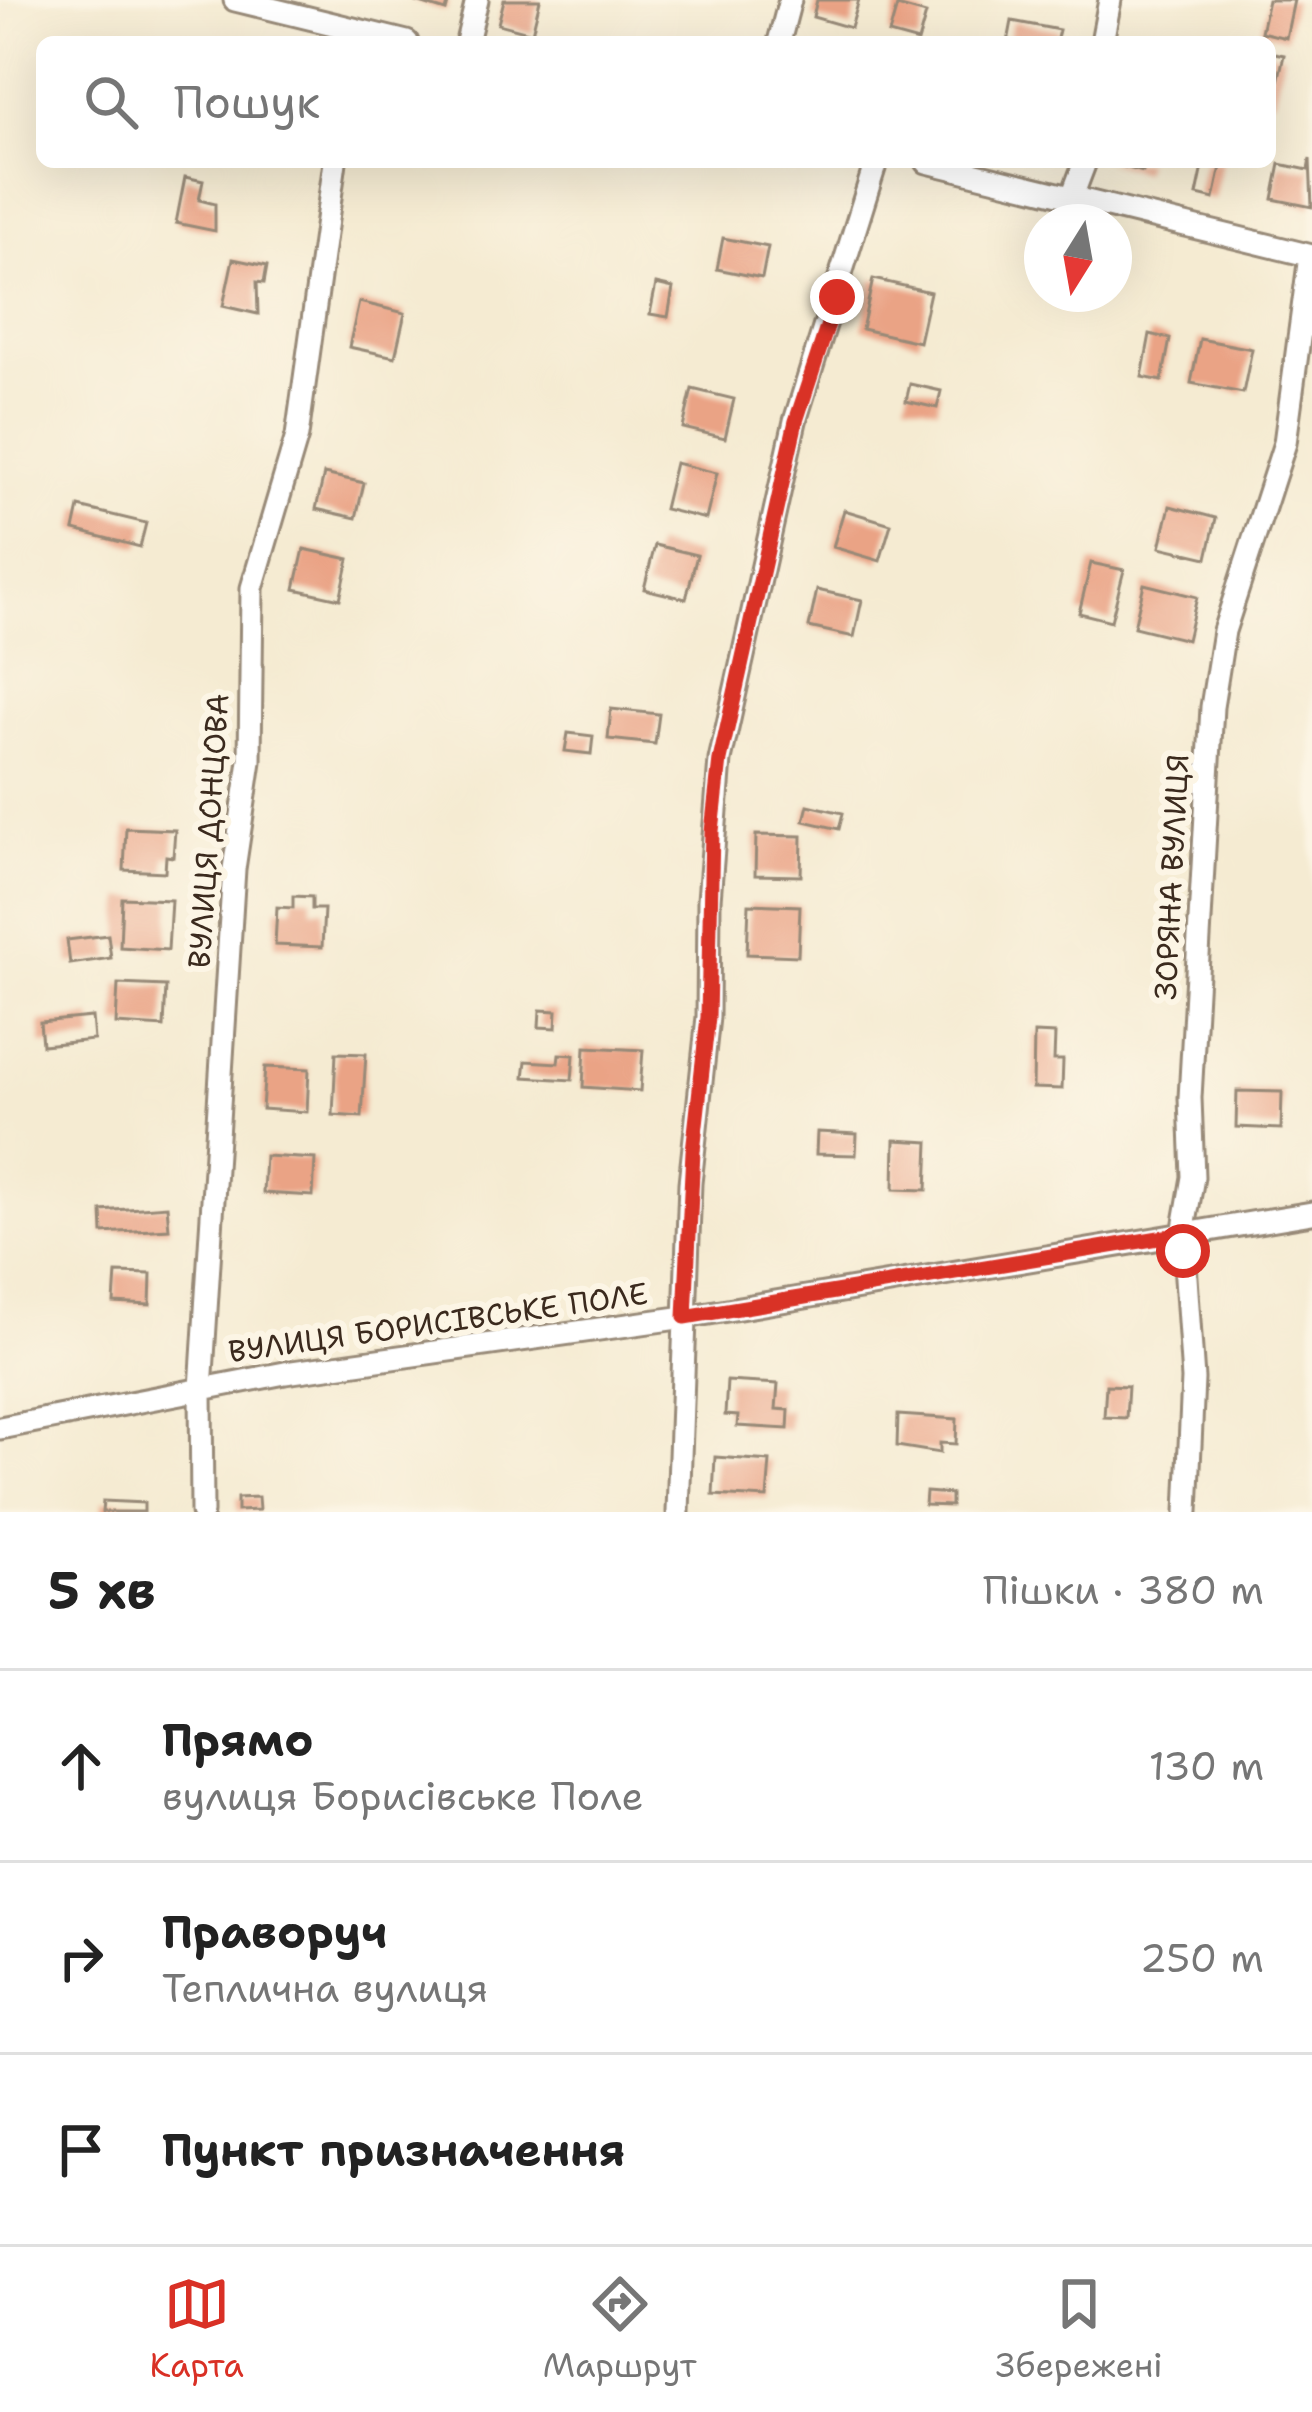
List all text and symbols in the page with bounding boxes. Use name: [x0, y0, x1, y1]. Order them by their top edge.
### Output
search box: [36, 36, 1276, 168]
icon: search: [78, 69, 144, 135]
text: Пошук: [174, 72, 320, 132]
north arrow: [1024, 204, 1132, 312]
route end: [810, 270, 864, 324]
street label: ВУЛИЦЯ ДОНЦОВА: [178, 692, 239, 970]
street label: ЗОРЯНА ВУЛИЦЯ: [1145, 753, 1198, 1001]
route start: [1156, 1224, 1210, 1278]
street label: ВУЛИЦЯ БОРИСІВСЬКЕ ПОЛЕ: [226, 1273, 650, 1372]
text: 5 хв: [48, 1556, 155, 1624]
text: Пішки · 380 m: [983, 1564, 1264, 1616]
text: Прямо: [162, 1710, 313, 1770]
icon: ahead: [48, 1733, 114, 1799]
text: 130 m: [1149, 1740, 1264, 1792]
text: вулиця Борисівське Поле: [162, 1770, 643, 1822]
text: Праворуч: [162, 1902, 387, 1962]
icon: right: [48, 1925, 114, 1991]
text: 250 m: [1140, 1932, 1264, 1984]
text: Теплична вулиця: [162, 1962, 488, 2014]
icon: arrive: [48, 2117, 114, 2183]
text: Пункт призначення: [162, 2120, 625, 2180]
tab: Карта: [149, 2271, 244, 2388]
tab: Маршрут: [543, 2271, 697, 2388]
tab: Збережені: [996, 2271, 1163, 2388]

